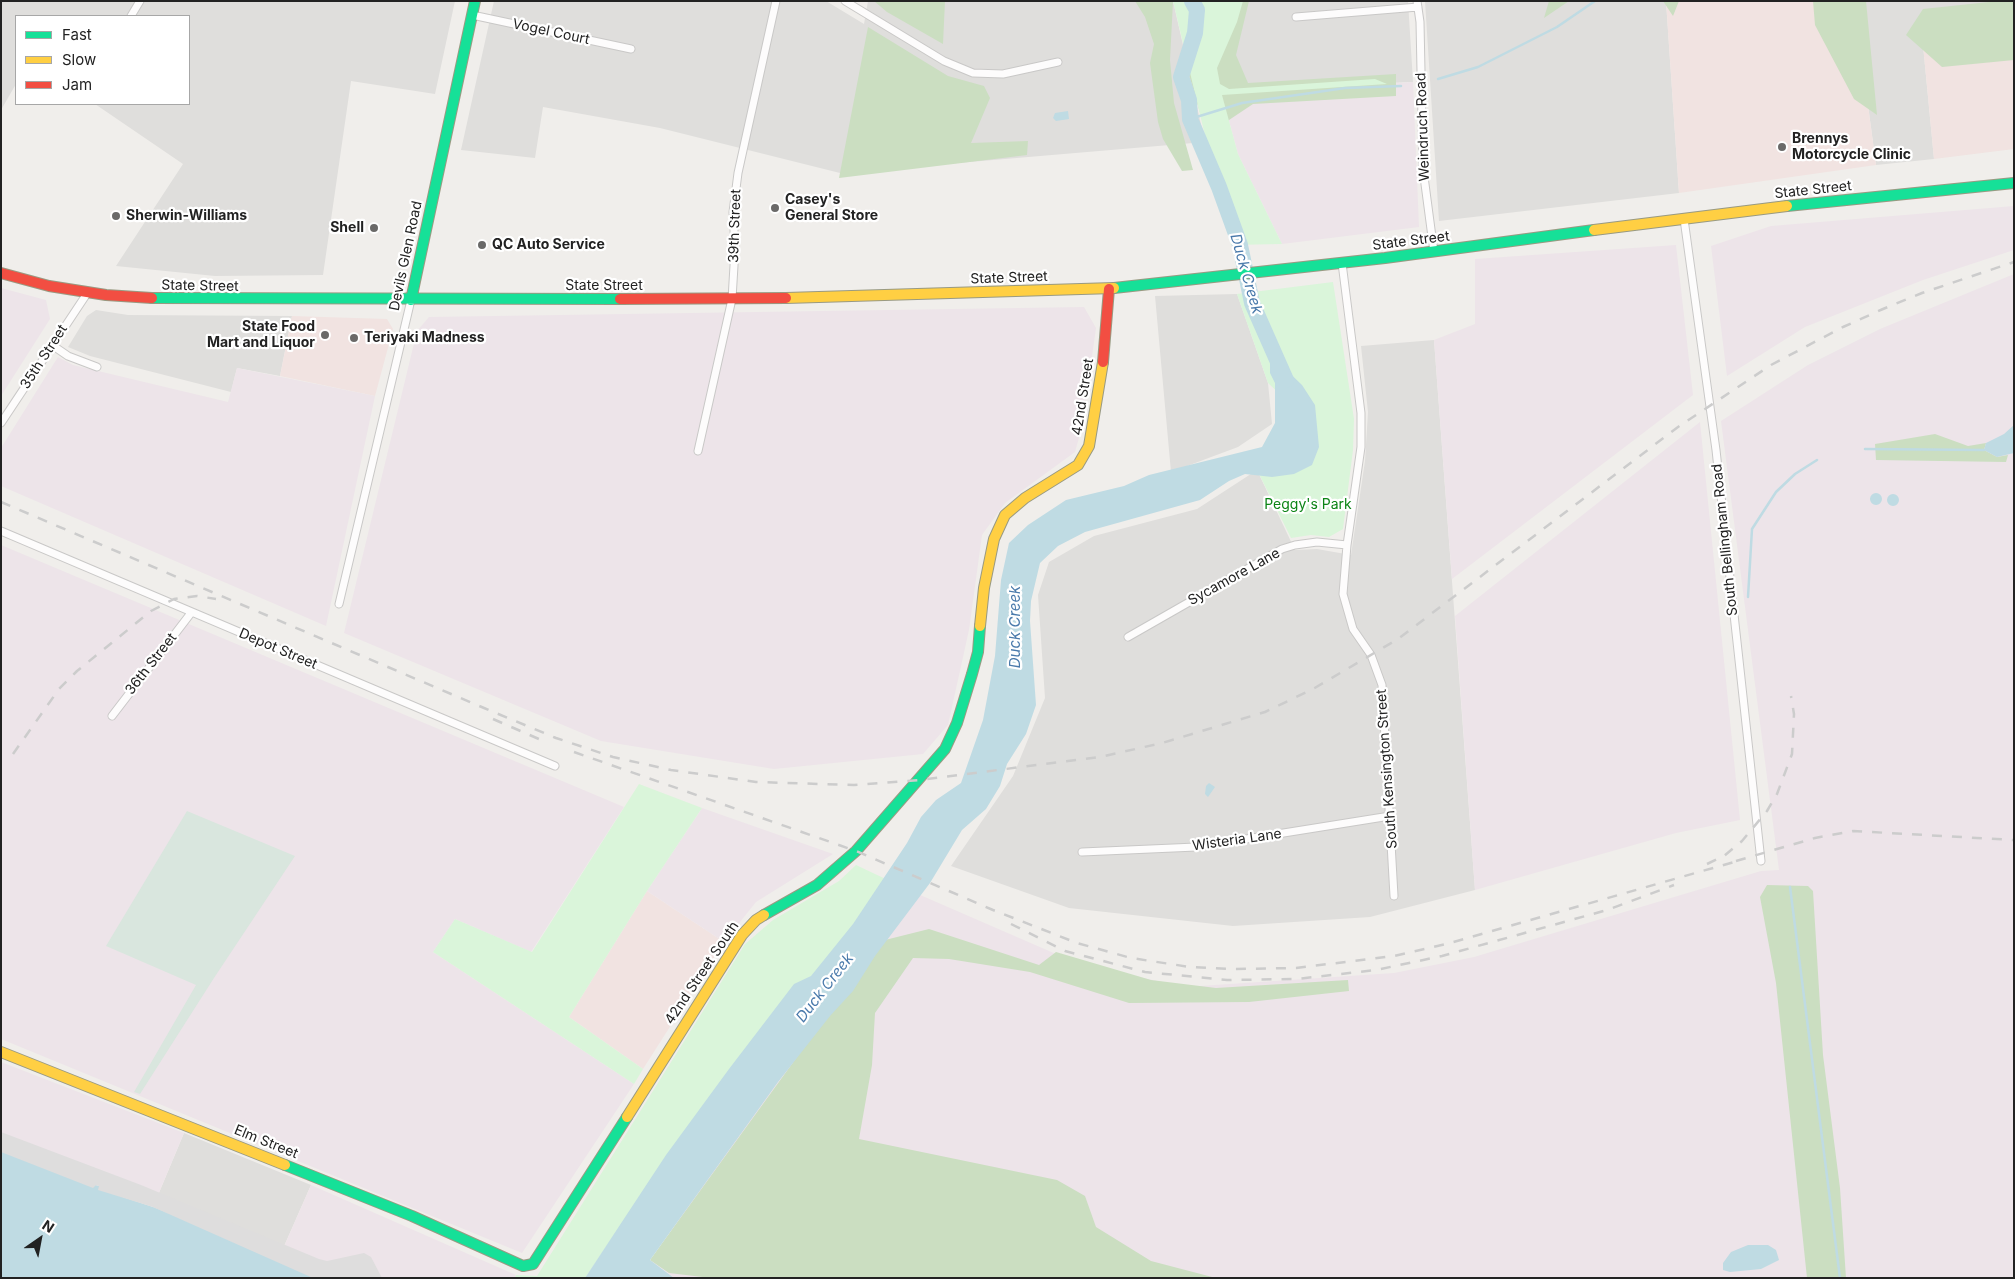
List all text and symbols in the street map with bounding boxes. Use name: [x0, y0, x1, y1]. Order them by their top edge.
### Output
legend: [15, 15, 190, 105]
street label: Vogel Court: [511, 16, 591, 48]
text: Fast: [62, 25, 92, 44]
text: Slow: [62, 50, 96, 69]
street label: Weindruch Road: [1413, 72, 1433, 182]
text: Jam: [62, 75, 92, 94]
place label: Brennys Motorcycle Clinic: [1792, 131, 1911, 164]
marker: Brennys Motorcycle Clinic: [1776, 141, 1788, 153]
street label: State Street: [1774, 178, 1852, 202]
street label: 39th Street: [725, 189, 745, 263]
place label: Casey's General Store: [785, 192, 878, 224]
street label: Devils Glen Road: [386, 200, 426, 312]
marker: Casey's General Store: [769, 202, 781, 214]
place label: Sherwin-Williams: [126, 208, 247, 224]
marker: Sherwin-Williams: [110, 210, 122, 222]
place label: Shell: [330, 220, 364, 236]
marker: Shell: [368, 222, 380, 234]
street label: State Street: [1371, 228, 1451, 254]
water label: Duck Creek: [1226, 232, 1266, 316]
place label: QC Auto Service: [492, 237, 605, 253]
marker: QC Auto Service: [476, 239, 488, 251]
street label: State Street: [970, 268, 1048, 288]
street label: State Street: [161, 277, 239, 295]
street label: State Street: [565, 278, 643, 294]
place label: State Food Mart and Liquor: [207, 319, 315, 352]
street label: 35th Street: [17, 322, 71, 392]
marker: State Food Mart and Liquor: [319, 329, 331, 341]
place label: Teriyaki Madness: [364, 330, 485, 346]
marker: Teriyaki Madness: [348, 332, 360, 344]
street label: 42nd Street: [1069, 357, 1097, 437]
street label: South Bellingham Road: [1709, 463, 1741, 617]
park label: Peggy's Park: [1264, 497, 1352, 513]
street label: Sycamore Lane: [1185, 545, 1283, 609]
water label: Duck Creek: [1006, 586, 1024, 668]
street label: Depot Street: [236, 625, 320, 673]
street label: 36th Street: [122, 630, 180, 698]
street label: South Kensington Street: [1373, 689, 1401, 849]
street label: Wisteria Lane: [1191, 825, 1283, 855]
street label: 42nd Street South: [661, 918, 743, 1028]
water label: Duck Creek: [792, 950, 858, 1026]
street label: Elm Street: [232, 1122, 300, 1162]
north arrow: [15, 1214, 65, 1264]
text: N: [39, 1216, 58, 1236]

